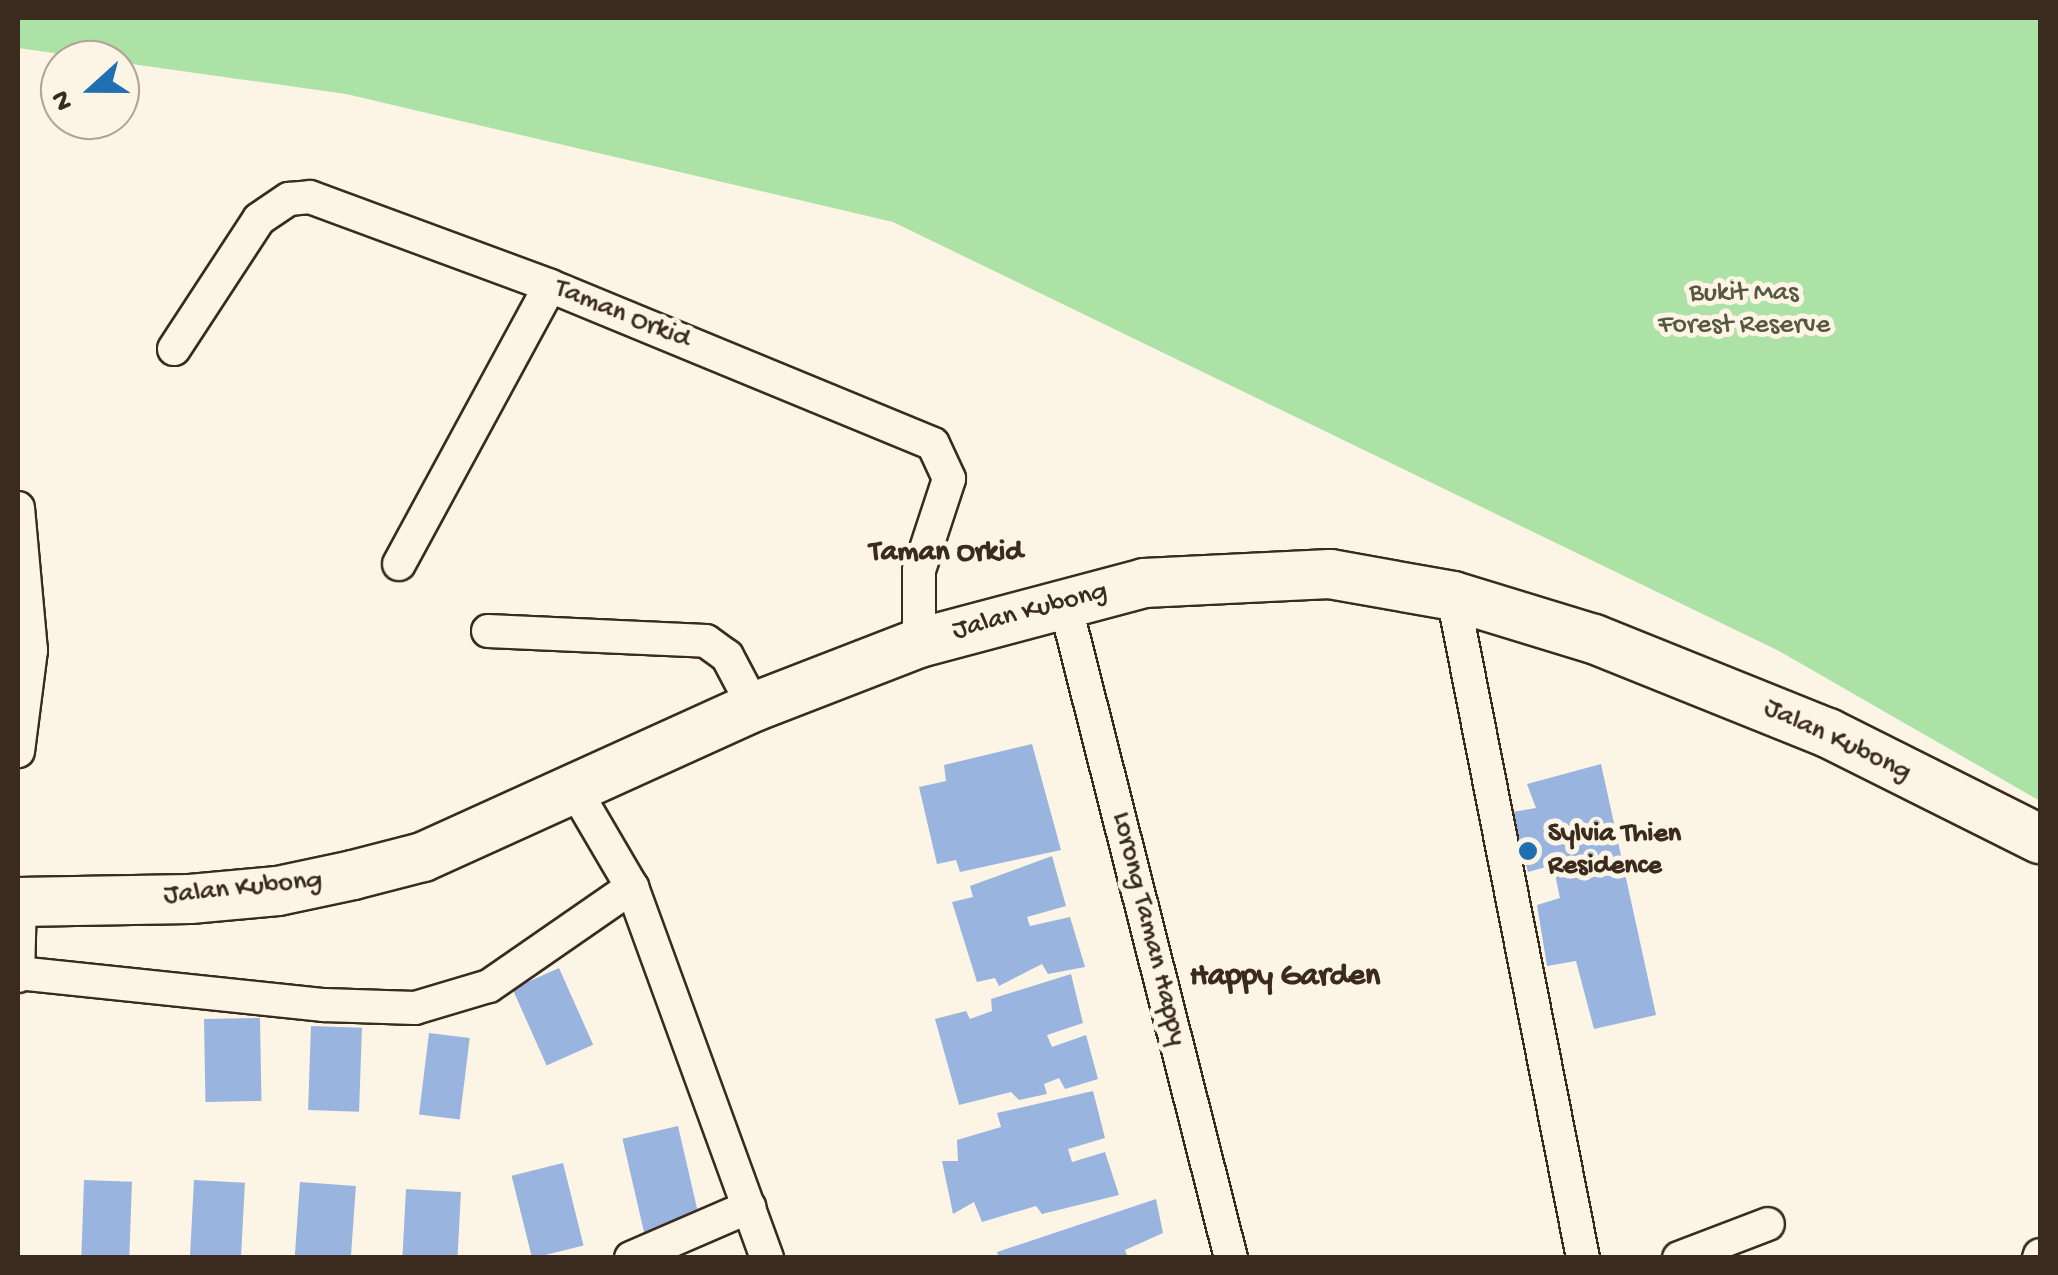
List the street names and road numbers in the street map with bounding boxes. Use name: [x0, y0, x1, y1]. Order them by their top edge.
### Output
street label: Taman Orkid: [549, 273, 695, 357]
street label: Jalan Kubong: [949, 575, 1111, 649]
street label: Jalan Kubong: [1758, 692, 1916, 790]
street label: Lorong Taman Happy: [1103, 809, 1193, 1049]
street label: Jalan Kubong: [162, 864, 324, 914]

